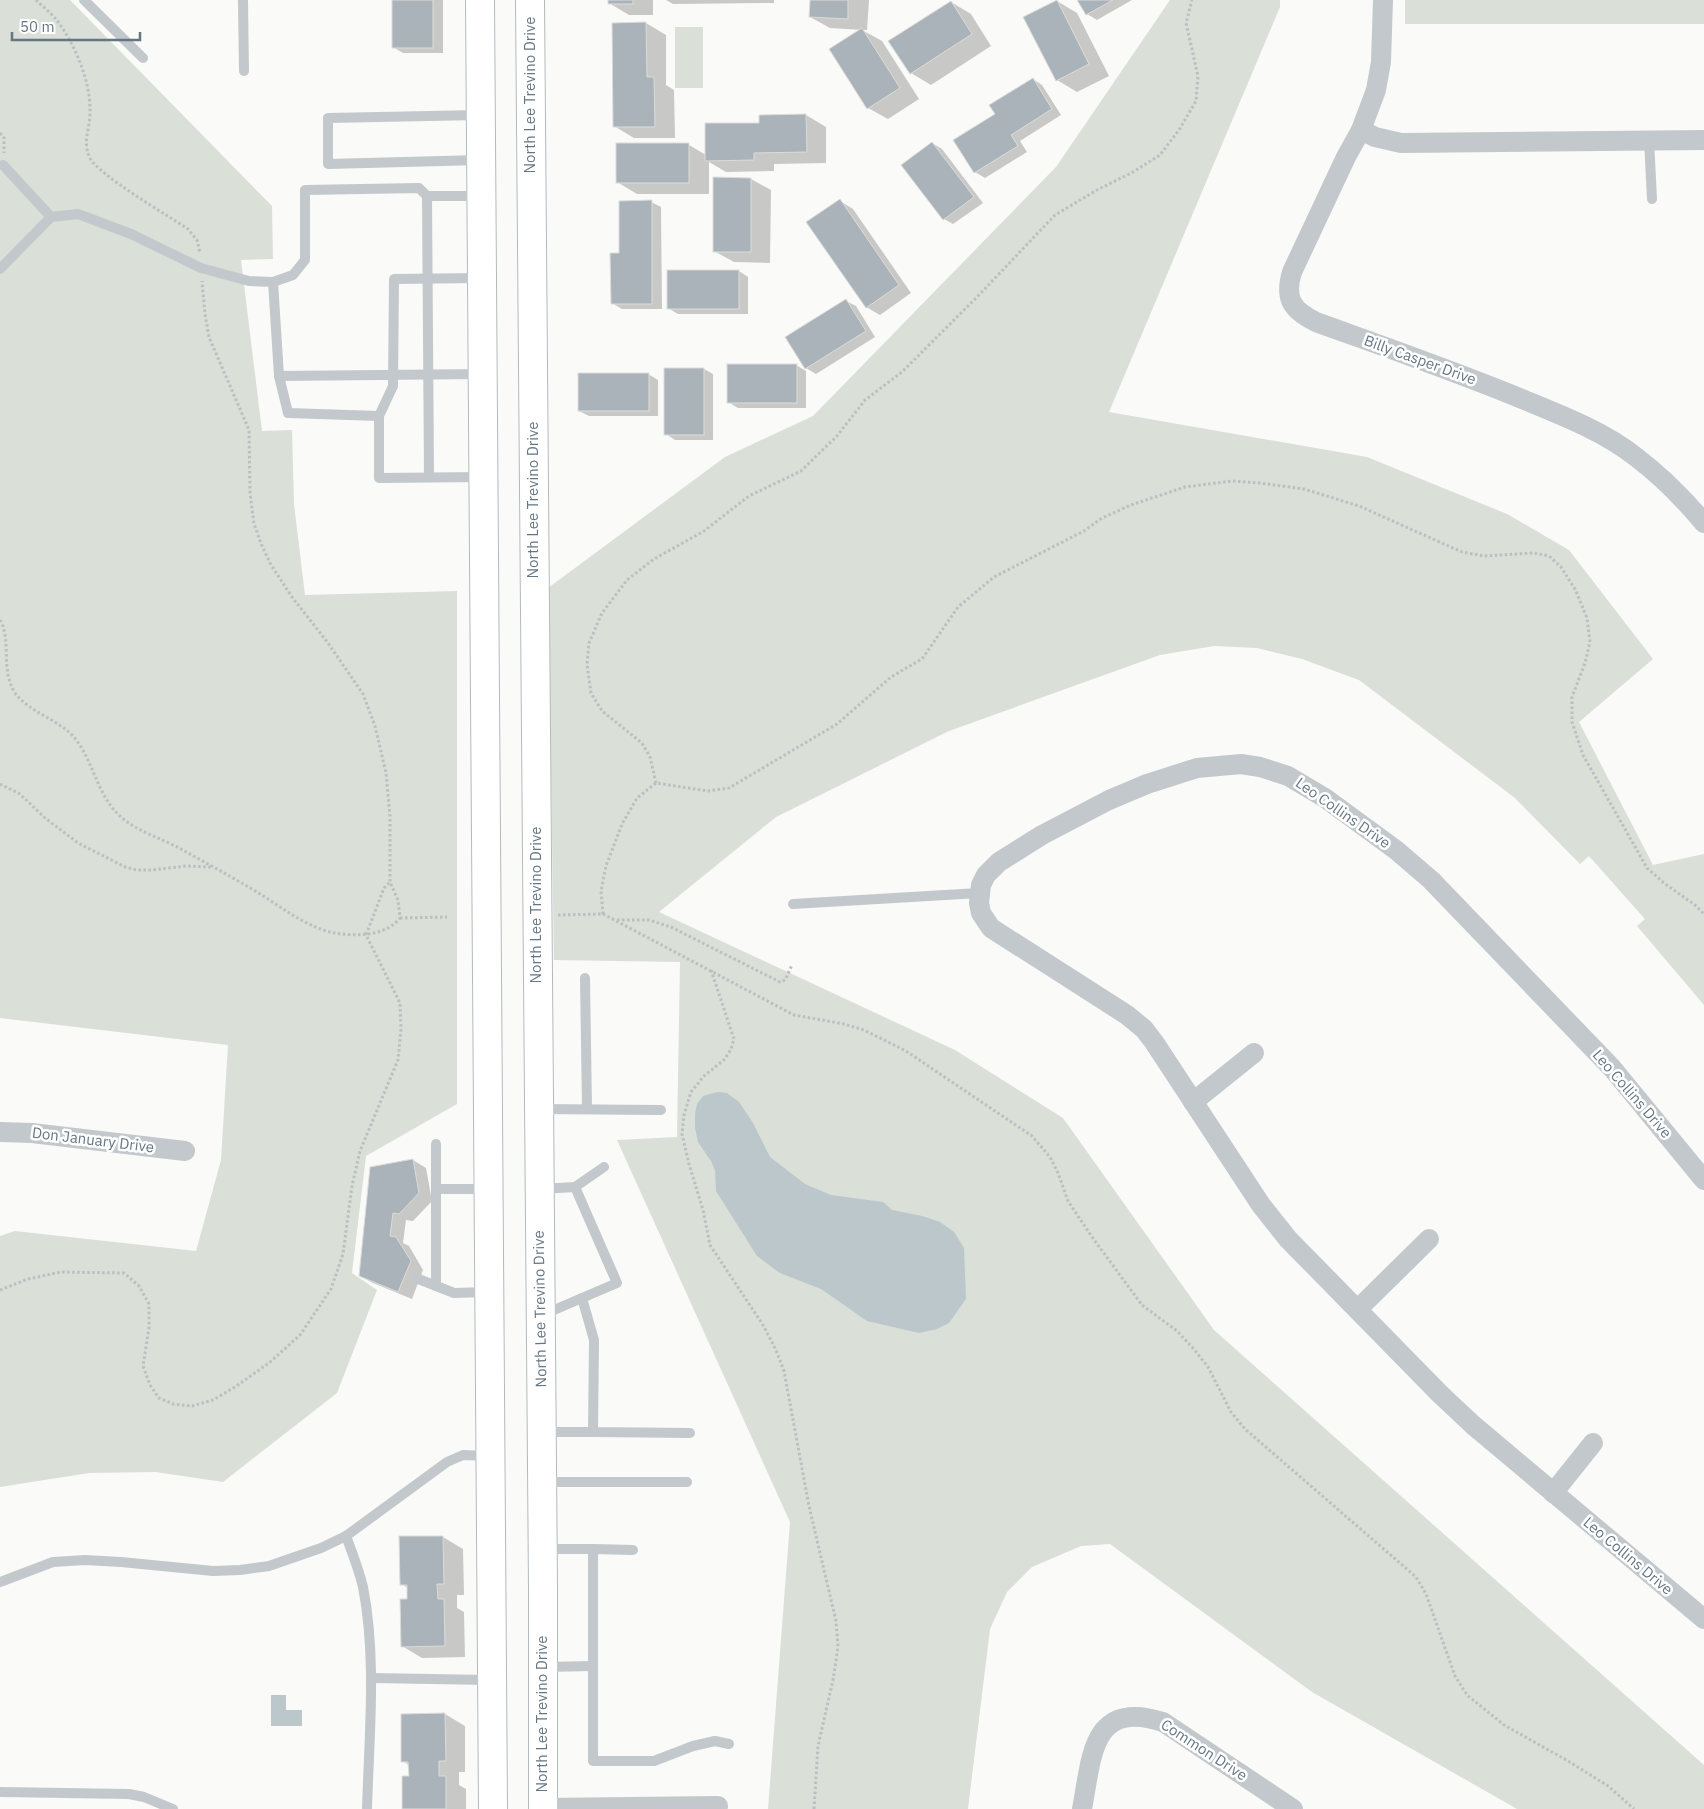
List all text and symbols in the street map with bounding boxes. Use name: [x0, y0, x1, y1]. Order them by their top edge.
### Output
scale bar: [12, 10, 140, 42]
street label: North Lee Trevino Drive: [520, 16, 539, 174]
text: 50 m: [20, 17, 55, 36]
street label: Billy Casper Drive: [1362, 330, 1479, 389]
street label: North Lee Trevino Drive: [523, 421, 542, 579]
street label: Leo Collins Drive: [1292, 773, 1394, 852]
street label: North Lee Trevino Drive: [526, 826, 545, 984]
street label: Leo Collins Drive: [1589, 1045, 1676, 1142]
street label: Don January Drive: [31, 1123, 155, 1156]
street label: North Lee Trevino Drive: [529, 1230, 550, 1388]
street label: Leo Collins Drive: [1580, 1513, 1677, 1599]
street label: North Lee Trevino Drive: [532, 1635, 551, 1793]
street label: Common Drive: [1158, 1715, 1251, 1785]

